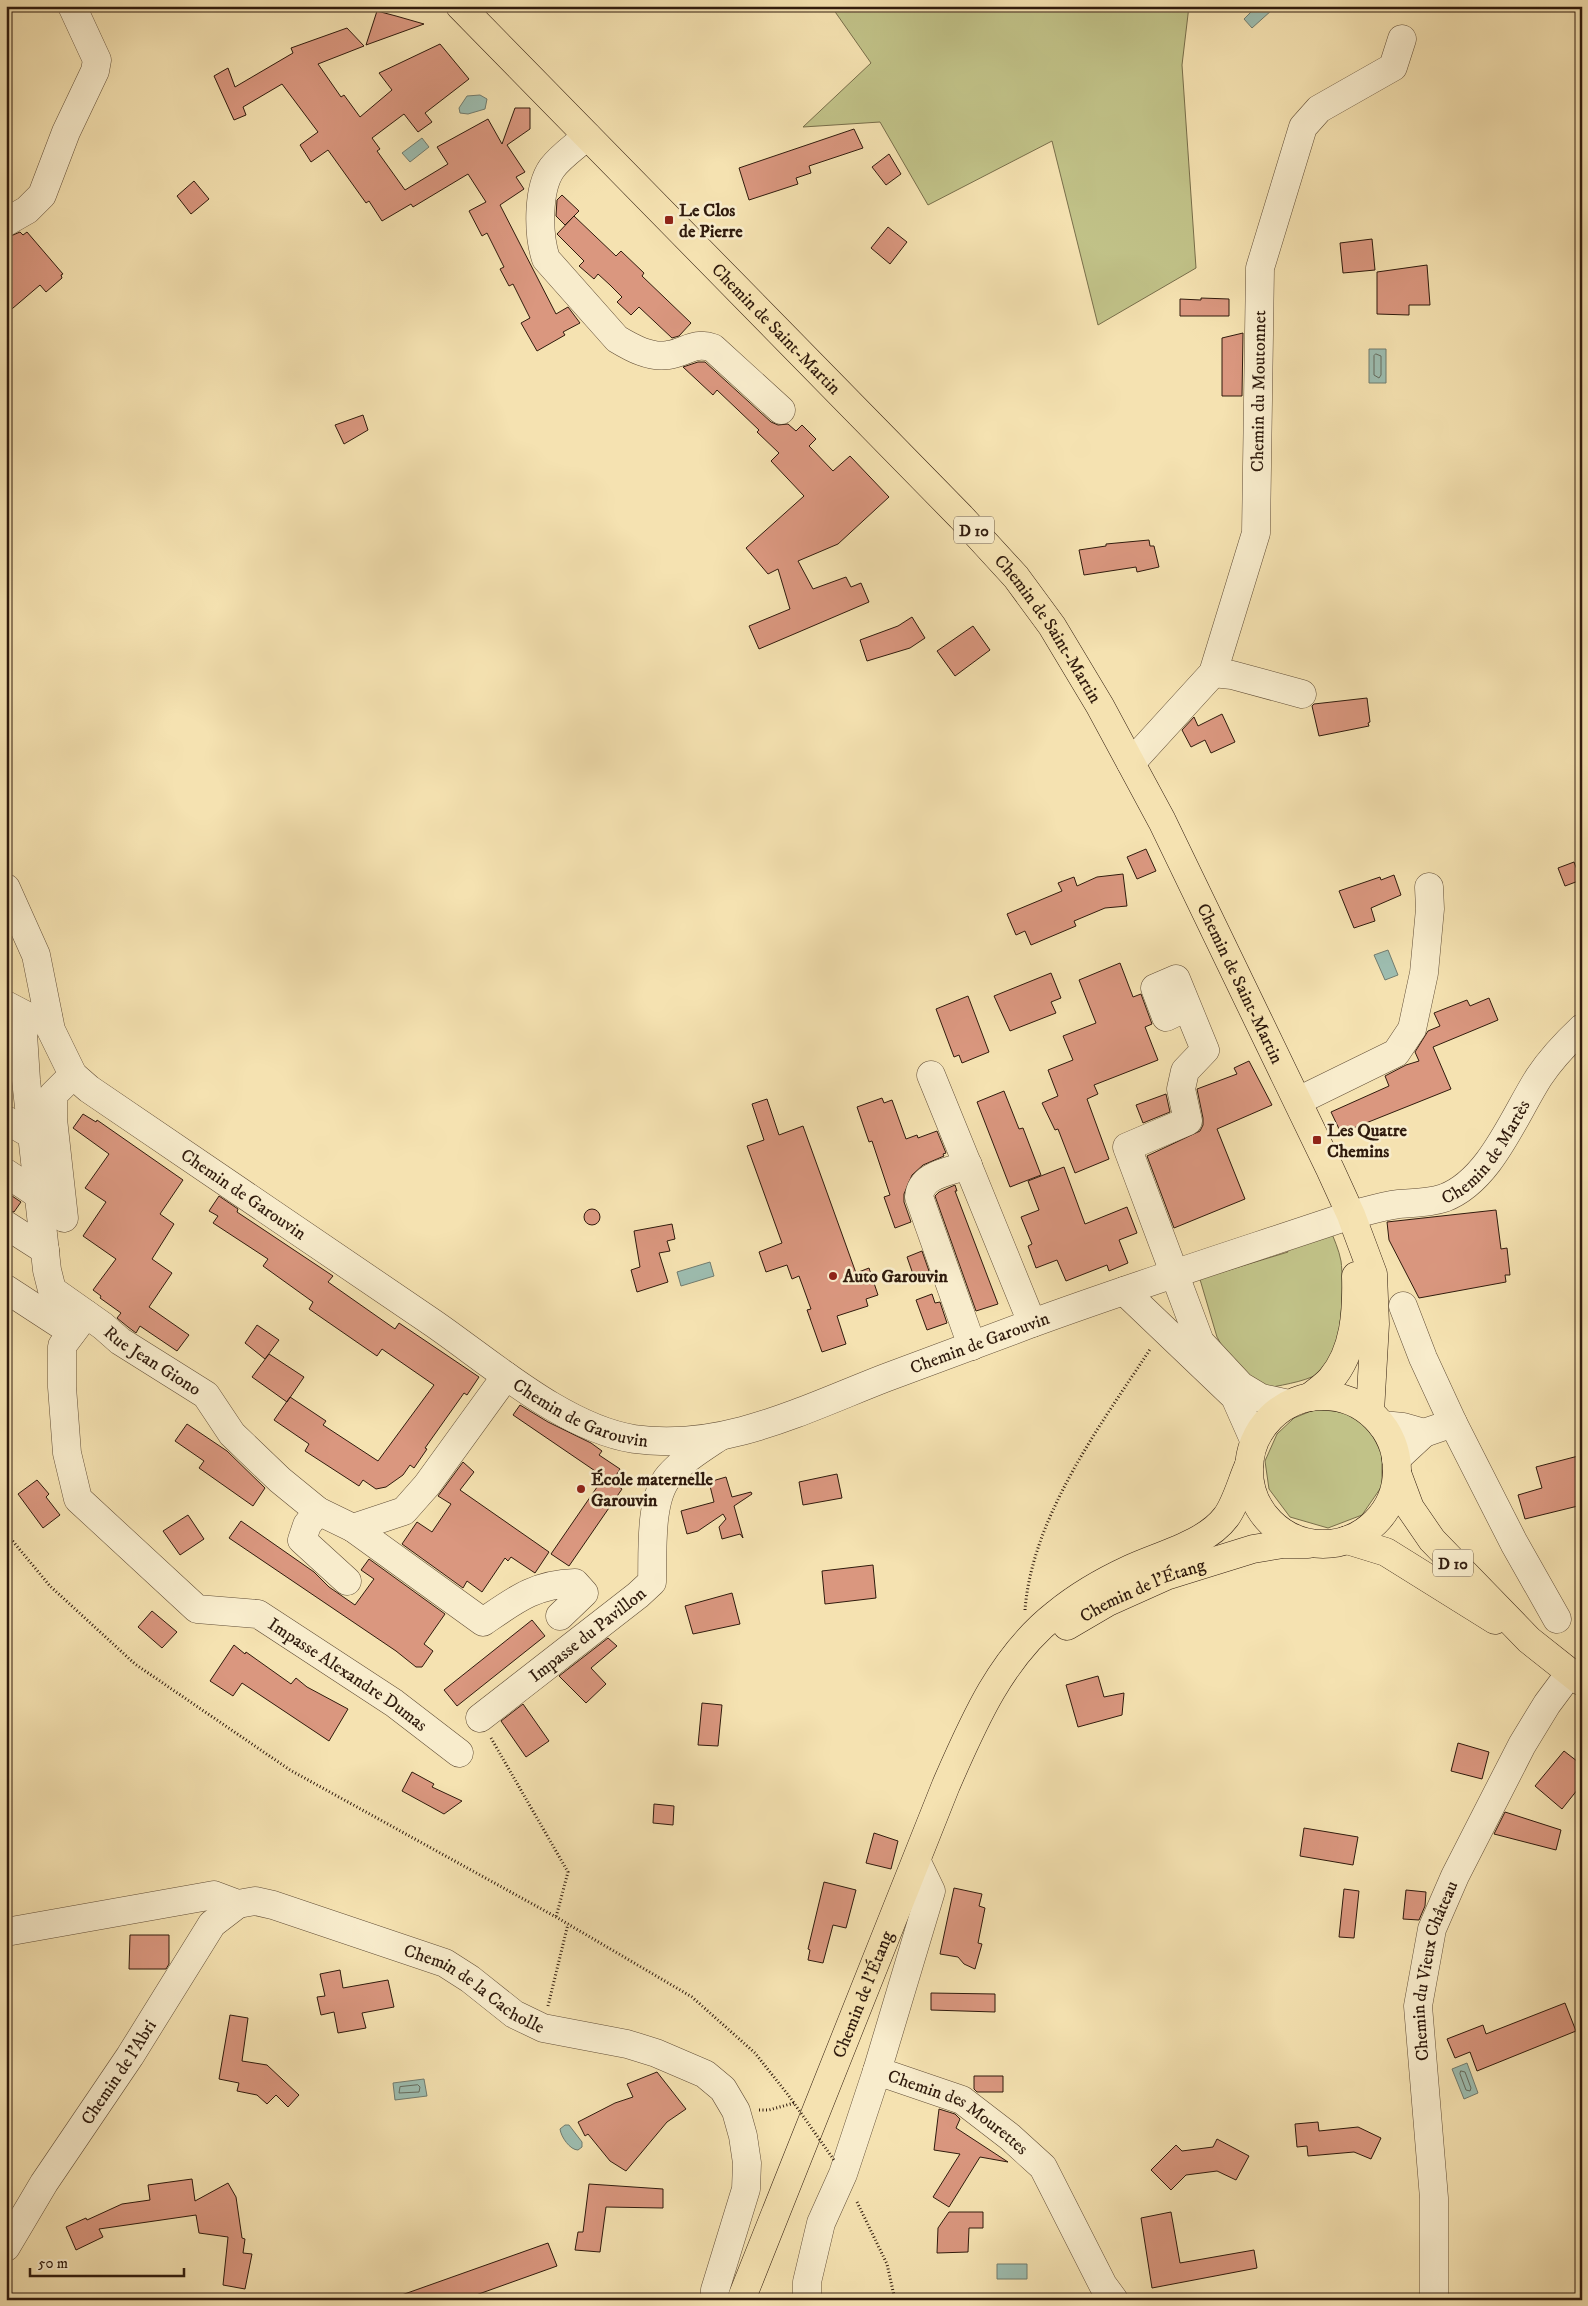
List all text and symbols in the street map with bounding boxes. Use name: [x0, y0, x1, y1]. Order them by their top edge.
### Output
place label: Le Clos de Pierre: [679, 200, 743, 243]
marker: Le Clos de Pierre: [663, 214, 675, 226]
street label: Chemin de Saint-Martin: [706, 259, 845, 400]
street label: Chemin du Moutonnet: [1247, 310, 1271, 472]
road number: D 10: [954, 516, 994, 544]
street label: Chemin de Saint-Martin: [989, 551, 1106, 708]
street label: Chemin de Saint-Martin: [1191, 900, 1288, 1068]
street label: Chemin de Martès: [1438, 1096, 1535, 1210]
place label: Les Quatre Chemins: [1327, 1120, 1407, 1163]
marker: Les Quatre Chemins: [1311, 1134, 1323, 1146]
street label: Chemin de Garouvin: [176, 1144, 310, 1245]
place label: Auto Garouvin: [842, 1266, 948, 1288]
marker: Auto Garouvin: [827, 1270, 839, 1282]
street label: Chemin de Garouvin: [907, 1308, 1053, 1380]
street label: Rue Jean Giono: [99, 1322, 205, 1401]
street label: Chemin de Garouvin: [508, 1374, 650, 1453]
place label: École maternelle Garouvin: [591, 1468, 713, 1512]
marker: École maternelle Garouvin: [575, 1483, 587, 1495]
road number: D 10: [1433, 1550, 1473, 1576]
street label: Chemin de l’Étang: [1076, 1554, 1208, 1628]
street label: Impasse du Pavillon: [525, 1583, 652, 1688]
street label: Impasse Alexandre Dumas: [264, 1614, 431, 1737]
street label: Chemin du Vieux Château: [1408, 1877, 1464, 2062]
street label: Chemin de l’Étang: [828, 1928, 899, 2061]
street label: Chemin de la Cacholle: [401, 1940, 548, 2039]
street label: Chemin de l'Abri: [77, 2016, 162, 2129]
street label: Chemin des Mourettes: [885, 2065, 1032, 2160]
scale bar: [30, 2246, 184, 2278]
text: 50 m: [38, 2254, 68, 2273]

